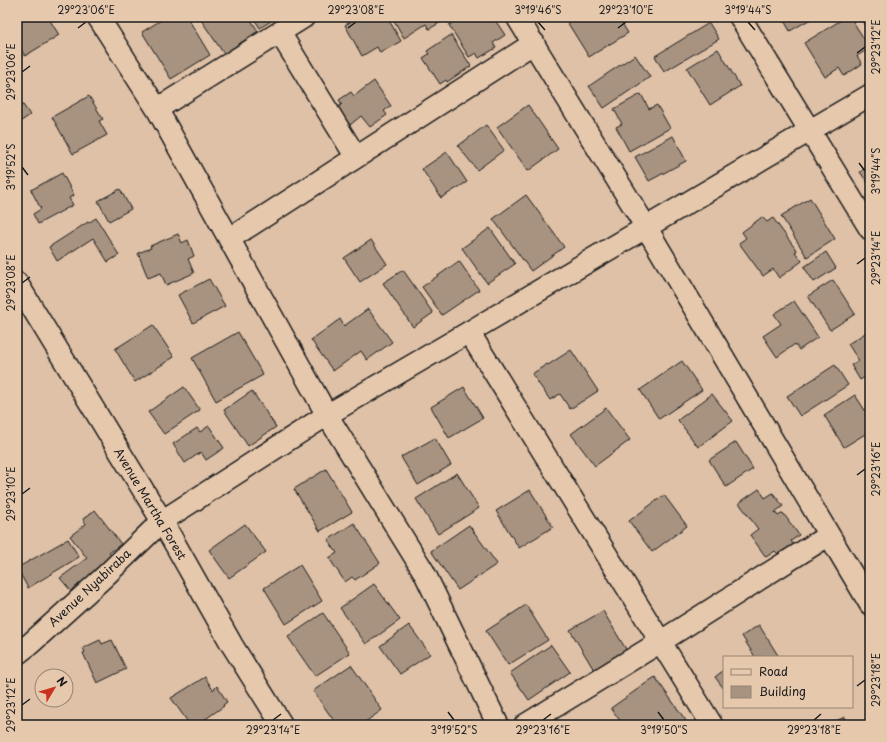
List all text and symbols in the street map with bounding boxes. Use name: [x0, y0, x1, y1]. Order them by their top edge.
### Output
text: 29°23'06"E: [57, 2, 115, 17]
text: 29°23'08"E: [328, 2, 384, 17]
text: 3°19'46"S: [514, 2, 562, 17]
text: 29°23'10"E: [598, 2, 654, 17]
text: 3°19'44"S: [725, 2, 771, 17]
text: 29°23'12"E: [868, 20, 883, 74]
text: 29°23'06"E: [3, 43, 18, 101]
text: 3°19'52"S: [3, 144, 18, 190]
text: 3°19'44"S: [868, 148, 883, 194]
text: 29°23'14"E: [868, 231, 883, 285]
text: 29°23'08"E: [3, 255, 18, 311]
text: 29°23'16"E: [868, 442, 883, 496]
street label: Avenue Martha Forest: [110, 444, 192, 563]
text: 29°23'10"E: [3, 466, 18, 522]
street label: Avenue Nyabiraba: [44, 544, 135, 630]
text: 29°23'18"E: [868, 653, 883, 707]
legend: [723, 656, 853, 708]
text: Road: [759, 662, 788, 680]
north arrow: [34, 668, 74, 708]
text: N: [53, 673, 72, 690]
text: 29°23'12"E: [3, 678, 18, 732]
text: Building: [759, 682, 806, 700]
text: 29°23'14"E: [246, 722, 300, 737]
text: 3°19'52"S: [431, 722, 477, 737]
text: 29°23'16"E: [516, 722, 570, 737]
text: 3°19'50"S: [640, 722, 688, 737]
text: 29°23'18"E: [787, 722, 841, 737]

